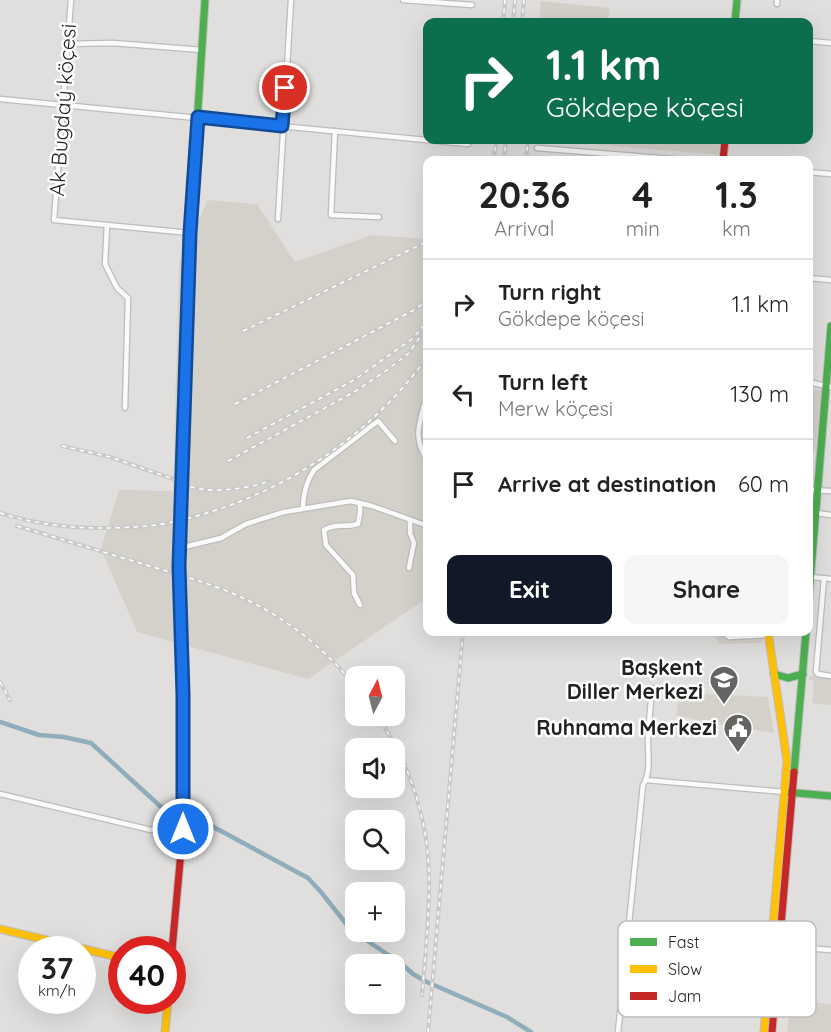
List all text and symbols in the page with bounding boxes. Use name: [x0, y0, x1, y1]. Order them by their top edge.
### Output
street label: Ak Bugdaý köçesi: [43, 23, 81, 197]
text: 1.1 km: [546, 38, 661, 91]
icon: right: [447, 42, 525, 120]
pin: [259, 62, 310, 113]
icon: arrive: [268, 71, 301, 104]
text: Gökdepe köçesi: [546, 90, 744, 124]
text: 20:36: [478, 172, 570, 217]
text: 4: [632, 172, 653, 217]
text: 1.3: [715, 172, 758, 217]
text: Arrival: [494, 216, 554, 241]
text: min: [626, 216, 660, 241]
text: km: [722, 216, 751, 241]
text: Turn right: [498, 278, 602, 306]
icon: right: [447, 288, 480, 321]
text: 1.1 km: [732, 290, 789, 318]
text: Gökdepe köçesi: [498, 306, 645, 331]
text: Turn left: [498, 368, 588, 396]
icon: left: [447, 378, 480, 411]
text: 130 m: [730, 380, 789, 408]
text: Merw köçesi: [498, 396, 613, 421]
icon: arrive: [447, 468, 480, 501]
text: Arrive at destination: [498, 470, 716, 498]
text: 60 m: [738, 470, 789, 498]
button: Exit: [447, 555, 612, 624]
button: Share: [624, 555, 789, 624]
place label: Başkent Diller Merkezi: [567, 654, 703, 704]
school or university icon: Başkent Diller Merkezi: [708, 664, 740, 706]
north arrow: [345, 666, 405, 726]
map controls: [345, 666, 405, 1014]
public building icon: Ruhnama Merkezi: [722, 712, 754, 754]
place label: Ruhnama Merkezi: [536, 714, 717, 740]
button: sound: [345, 738, 405, 798]
position arrow: [151, 797, 215, 861]
button: search: [345, 810, 405, 870]
button: +: [345, 882, 405, 942]
legend: [618, 921, 816, 1017]
text: Fast: [668, 932, 699, 952]
speed limit sign: 40: [108, 936, 186, 1014]
text: 37: [41, 949, 73, 987]
button: −: [345, 954, 405, 1014]
text: Slow: [668, 959, 702, 979]
text: km/h: [38, 981, 76, 1000]
text: Jam: [668, 986, 701, 1006]

